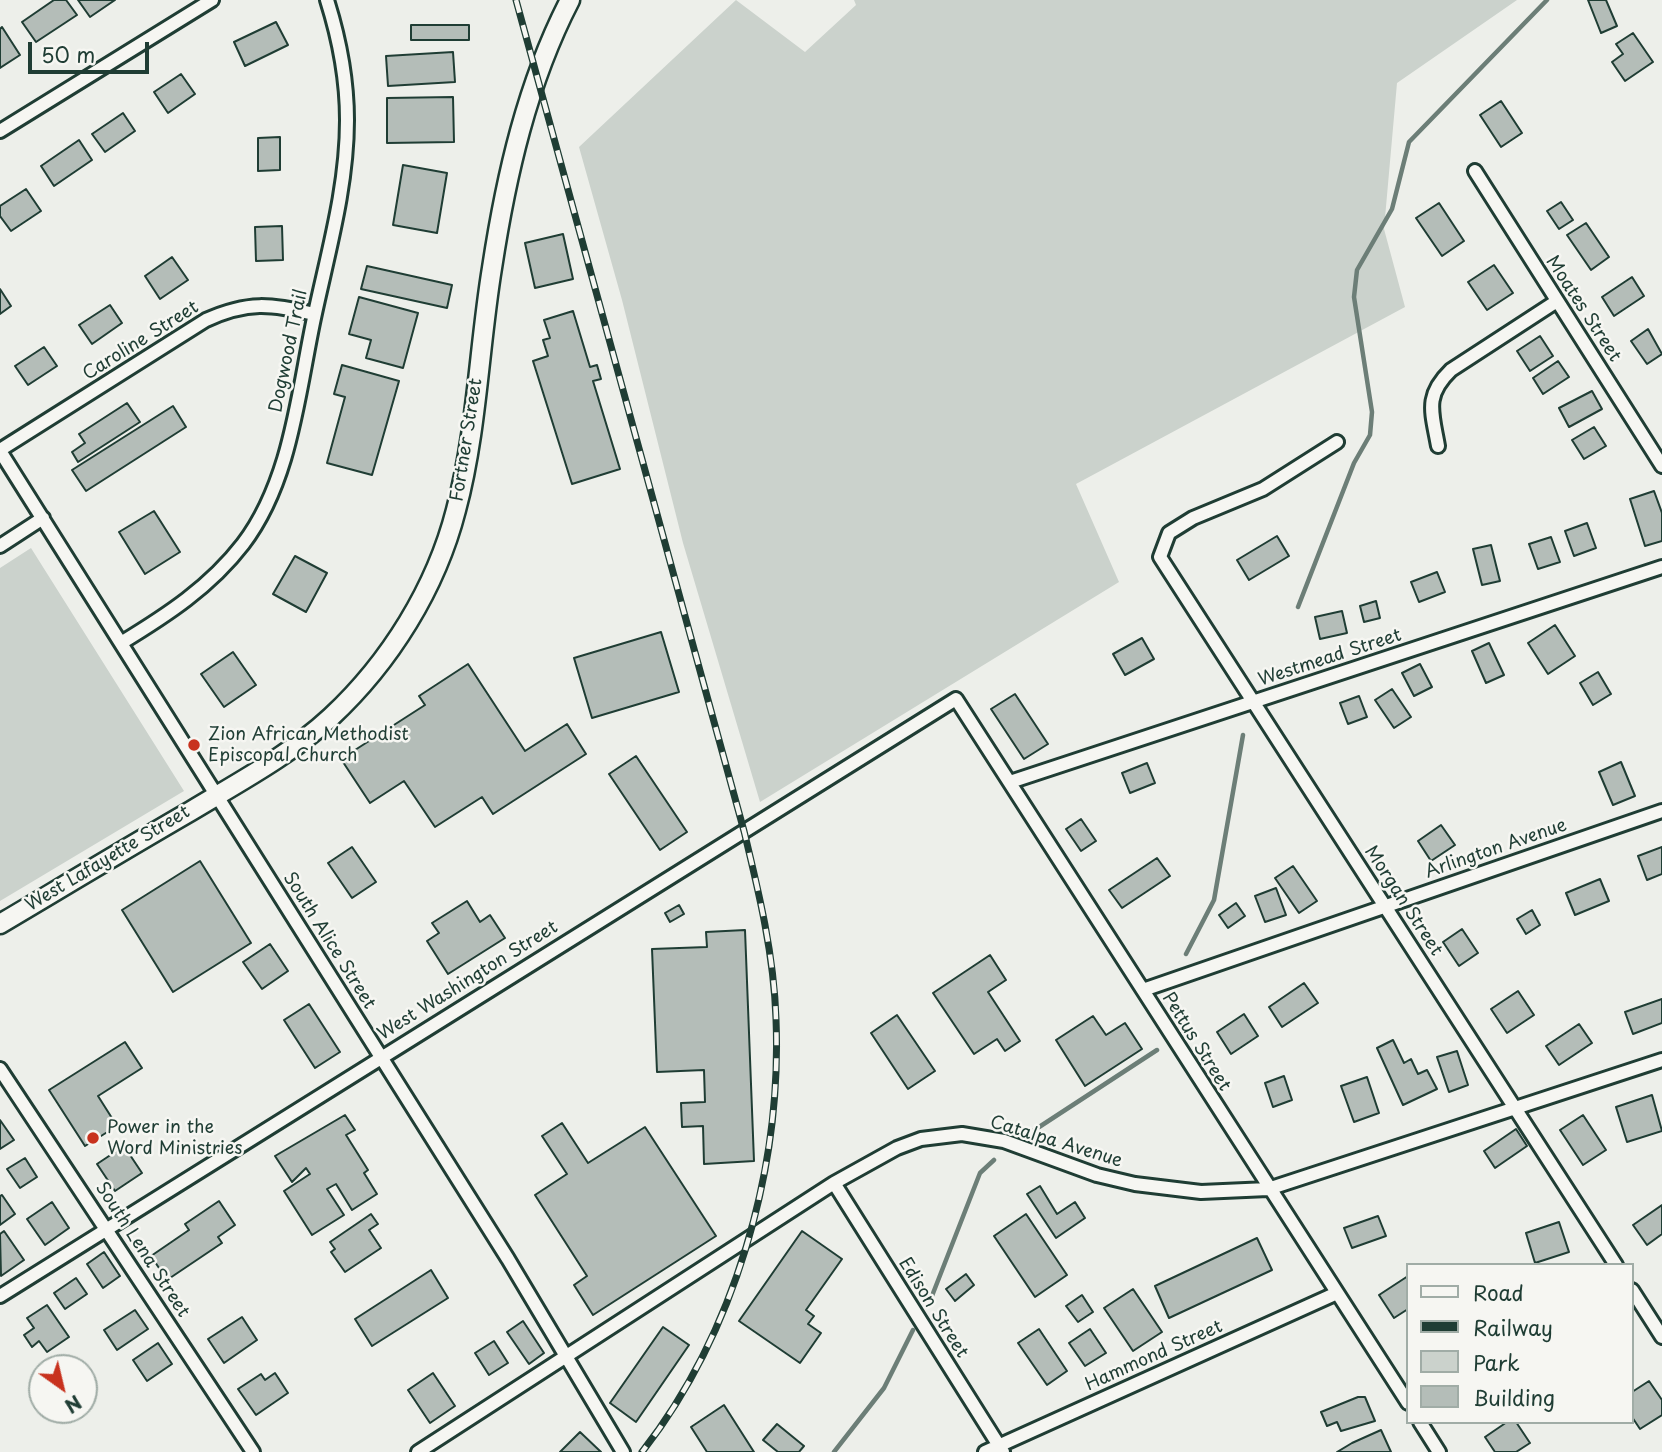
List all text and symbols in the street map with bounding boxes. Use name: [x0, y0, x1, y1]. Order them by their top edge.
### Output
scale bar: [32, 28, 152, 72]
text: 50 m: [41, 38, 95, 70]
street label: Moates Street: [1541, 252, 1625, 366]
street label: Dogwood Trail: [265, 287, 313, 415]
street label: Caroline Street: [79, 297, 203, 385]
street label: Fortner Street: [447, 377, 487, 503]
street label: Westmead Street: [1256, 625, 1404, 691]
place label: Zion African Methodist Episcopal Church: [208, 724, 409, 766]
marker: Zion African Methodist Episcopal Church: [186, 737, 202, 753]
street label: West Lafayette Street: [22, 801, 194, 917]
street label: Arlington Avenue: [1422, 815, 1570, 883]
street label: Morgan Street: [1359, 842, 1447, 960]
street label: South Alice Street: [278, 869, 380, 1013]
street label: West Washington Street: [374, 917, 562, 1045]
street label: Pettus Street: [1157, 989, 1235, 1095]
street label: Catalpa Avenue: [987, 1112, 1125, 1172]
place label: Power in the Word Ministries: [107, 1117, 242, 1160]
marker: Power in the Word Ministries: [85, 1130, 101, 1146]
street label: South Lena Street: [90, 1178, 194, 1322]
street label: Edison Street: [894, 1254, 972, 1362]
legend: [1406, 1263, 1634, 1424]
text: Road: [1473, 1276, 1524, 1308]
text: Railway: [1473, 1311, 1553, 1343]
street label: Hammond Street: [1082, 1316, 1226, 1396]
text: Park: [1473, 1346, 1520, 1378]
north arrow: [28, 1354, 98, 1424]
text: Building: [1473, 1381, 1555, 1413]
text: N: [60, 1389, 88, 1421]

